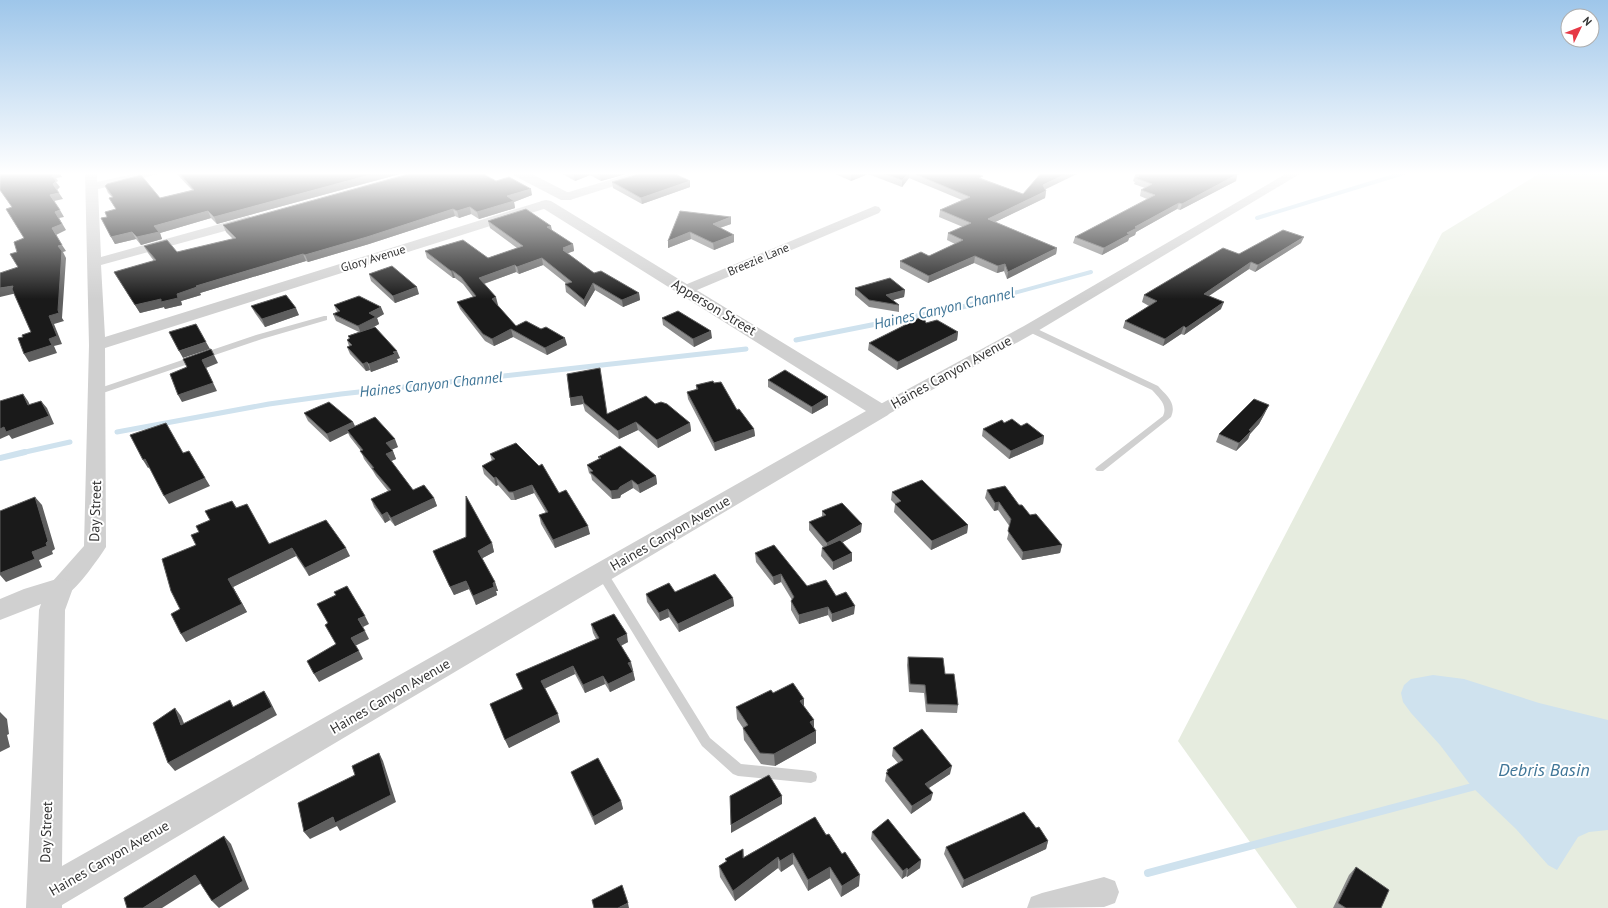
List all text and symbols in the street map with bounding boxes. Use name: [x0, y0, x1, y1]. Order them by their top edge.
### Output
north arrow: [1560, 8, 1600, 48]
text: N: [1580, 14, 1595, 29]
street label: Breezie Lane: [725, 239, 791, 279]
street label: Glory Avenue: [339, 241, 407, 275]
street label: Apperson Street: [668, 275, 760, 340]
water label: Haines Canyon Channel: [872, 283, 1016, 333]
street label: Haines Canyon Avenue: [887, 331, 1015, 413]
water label: Haines Canyon Channel: [358, 367, 504, 401]
street label: Day Street: [85, 480, 105, 542]
street label: Haines Canyon Avenue: [607, 491, 733, 575]
street label: Haines Canyon Avenue: [327, 654, 453, 738]
water label: Debris Basin: [1498, 758, 1590, 781]
street label: Day Street: [36, 801, 56, 863]
street label: Haines Canyon Avenue: [46, 816, 172, 900]

